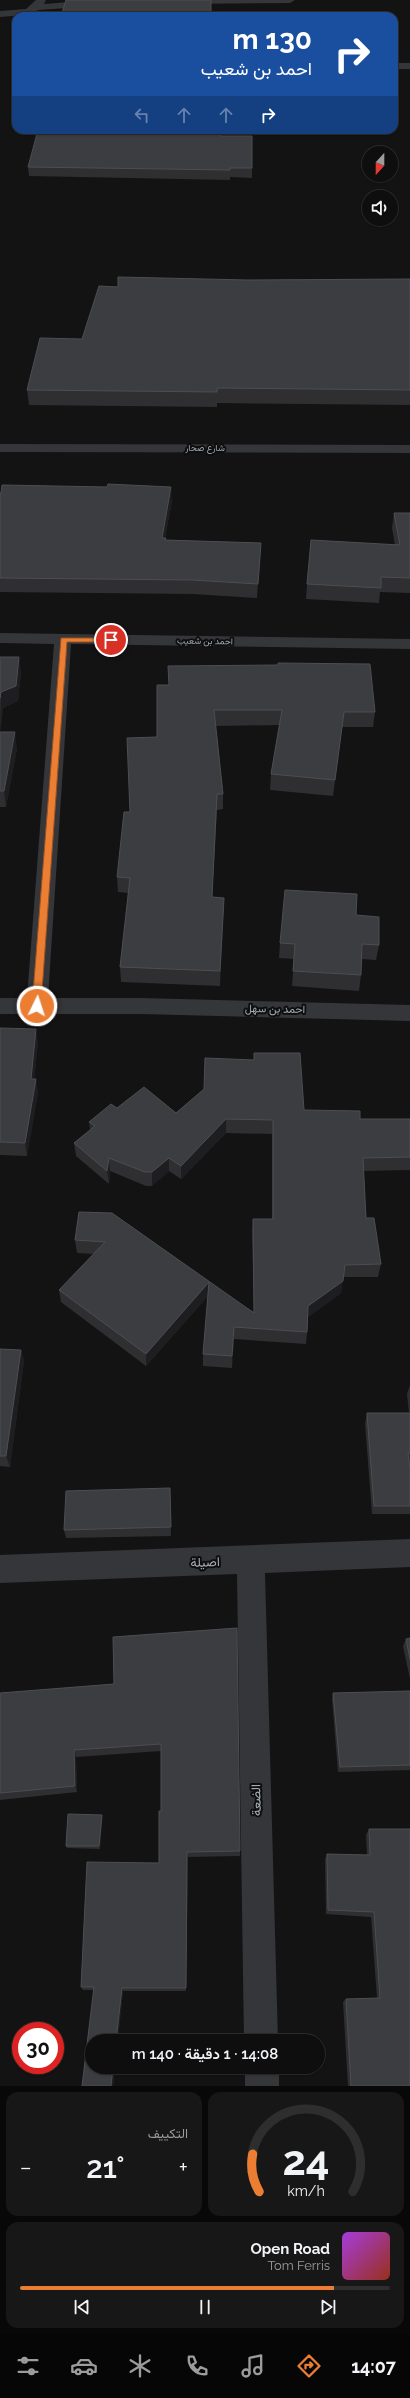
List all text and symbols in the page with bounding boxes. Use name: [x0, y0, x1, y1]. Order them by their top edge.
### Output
text: 130 m: [233, 23, 312, 56]
icon: right: [326, 28, 378, 80]
text: احمد بن شعيب: [201, 58, 312, 79]
icon: left: [131, 104, 153, 126]
icon: ahead: [173, 104, 195, 126]
icon: ahead: [215, 104, 237, 126]
icon: right: [257, 104, 279, 126]
north arrow: [362, 146, 398, 182]
map controls: [362, 146, 398, 226]
button: sound: [362, 190, 398, 226]
street label: شارع صحار: [184, 443, 225, 454]
pin: [94, 623, 128, 657]
icon: arrive: [100, 629, 122, 651]
street label: احمد بن شعيب: [177, 636, 233, 646]
position arrow: [16, 985, 58, 1027]
street label: احمد بن سهل: [245, 1002, 305, 1016]
street label: اصيلة: [190, 1554, 220, 1570]
street label: الضعة: [248, 1784, 264, 1816]
speed limit sign: 30: [12, 2022, 64, 2074]
text: 14:08 · 1 دقيقة · 140 m: [132, 2045, 278, 2063]
text: التكييف: [148, 2126, 188, 2141]
text: 24: [282, 2136, 330, 2185]
text: 21°: [86, 2150, 125, 2185]
text: −: [20, 2154, 32, 2180]
text: +: [179, 2154, 188, 2180]
text: km/h: [287, 2183, 325, 2199]
text: Open Road: [250, 2240, 330, 2258]
text: Tom Ferris: [267, 2258, 330, 2273]
icon: previous: [71, 2296, 93, 2318]
icon: pause: [194, 2296, 216, 2318]
icon: next: [317, 2296, 339, 2318]
icon: filters: [14, 2352, 42, 2380]
icon: car: [70, 2352, 98, 2380]
icon: climate: [126, 2352, 154, 2380]
icon: phone: [183, 2352, 211, 2380]
icon: music: [239, 2352, 267, 2380]
icon: directions: [295, 2352, 323, 2380]
text: 14:07: [351, 2356, 396, 2377]

